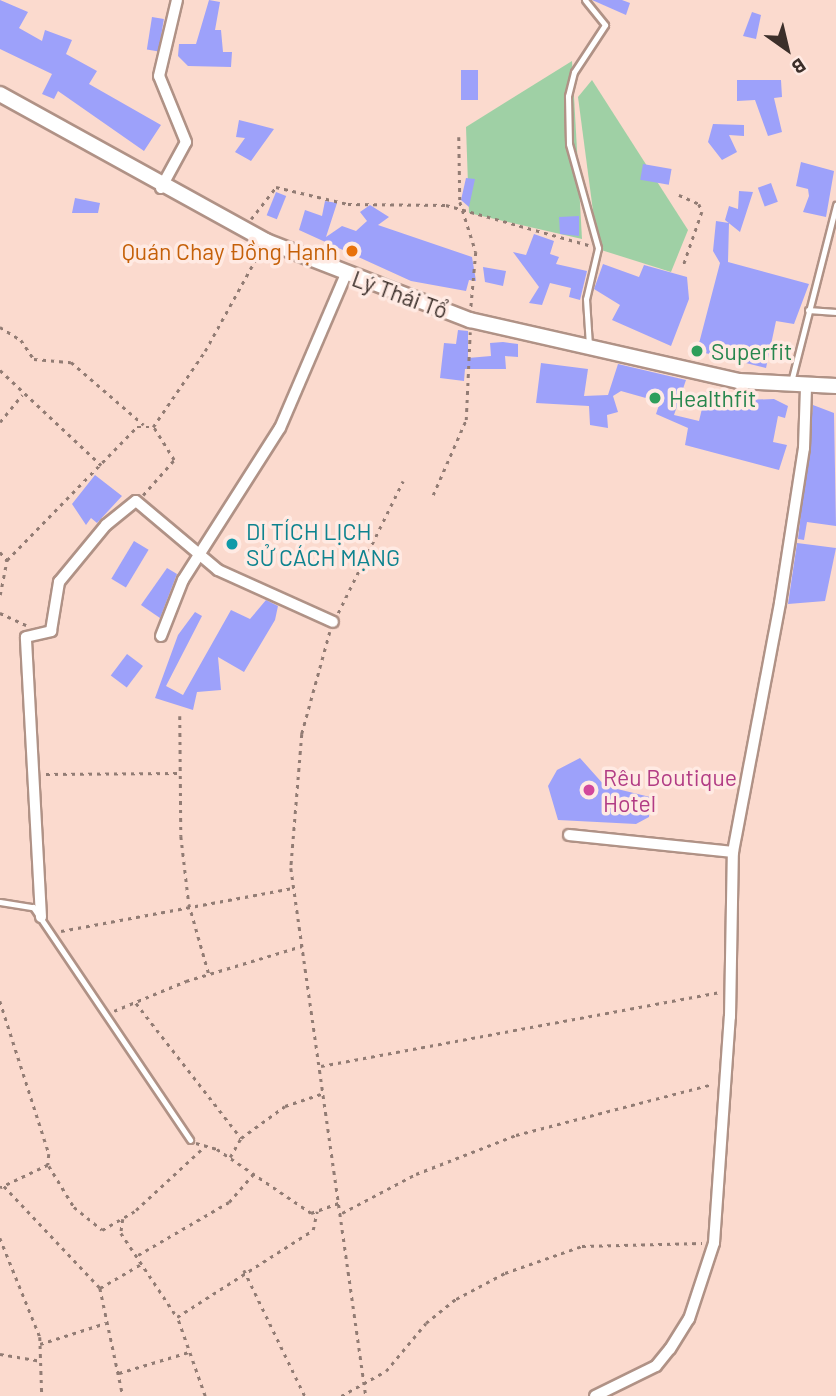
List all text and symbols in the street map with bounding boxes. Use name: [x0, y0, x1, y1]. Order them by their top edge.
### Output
north arrow: [752, 14, 822, 84]
text: B: [788, 54, 810, 80]
place label: Quán Chay Đồng Hạnh: [122, 237, 338, 265]
marker: Quán Chay Đồng Hạnh: [344, 243, 360, 259]
street label: Lý Thái Tổ: [349, 264, 451, 324]
place label: Superfit: [711, 337, 792, 365]
marker: Superfit: [689, 343, 705, 359]
place label: Healthfit: [669, 384, 756, 412]
marker: Healthfit: [647, 390, 663, 406]
place label: DI TÍCH LỊCH SỬ CÁCH MẠNG: [246, 517, 400, 571]
marker: DI TÍCH LỊCH SỬ CÁCH MẠNG: [224, 536, 240, 552]
place label: Rêu Boutique Hotel: [603, 763, 737, 817]
marker: Rêu Boutique Hotel: [581, 782, 597, 798]

